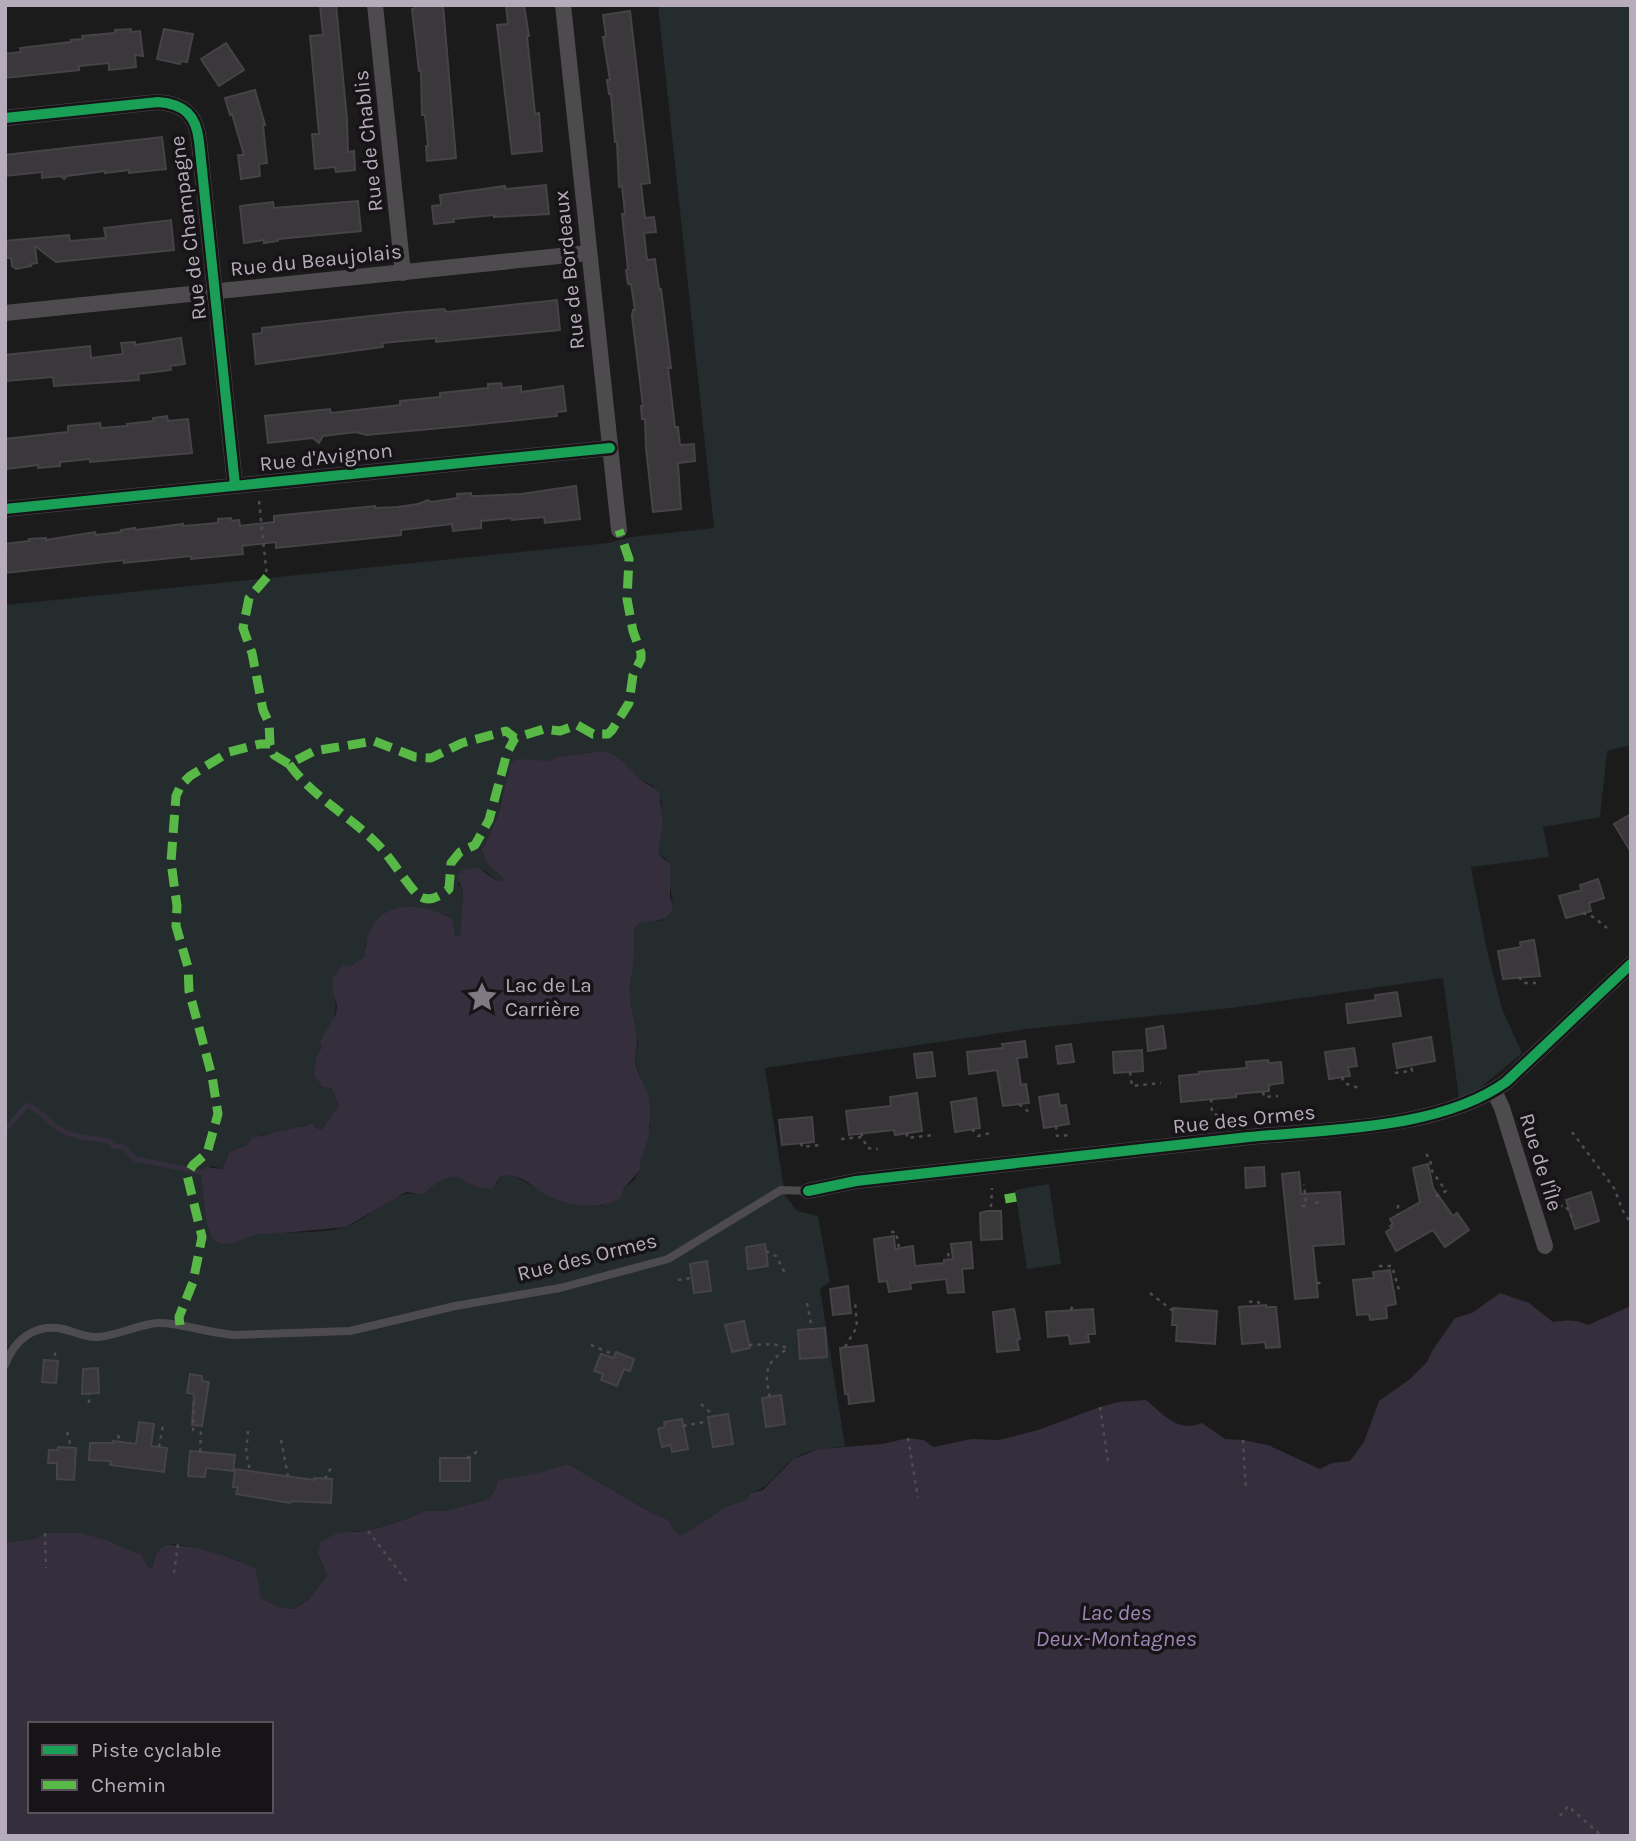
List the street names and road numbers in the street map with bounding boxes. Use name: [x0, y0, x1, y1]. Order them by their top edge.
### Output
street label: Rue de Chablis: [349, 69, 387, 213]
street label: Rue de Champagne: [165, 134, 211, 322]
street label: Rue de Bordeaux: [549, 189, 589, 351]
street label: Rue du Beaujolais: [229, 239, 403, 281]
street label: Rue d'Avignon: [258, 438, 394, 476]
street label: Rue des Ormes: [1172, 1100, 1316, 1138]
street label: Rue de l'Île: [1515, 1110, 1567, 1214]
street label: Rue des Ormes: [515, 1228, 659, 1286]

